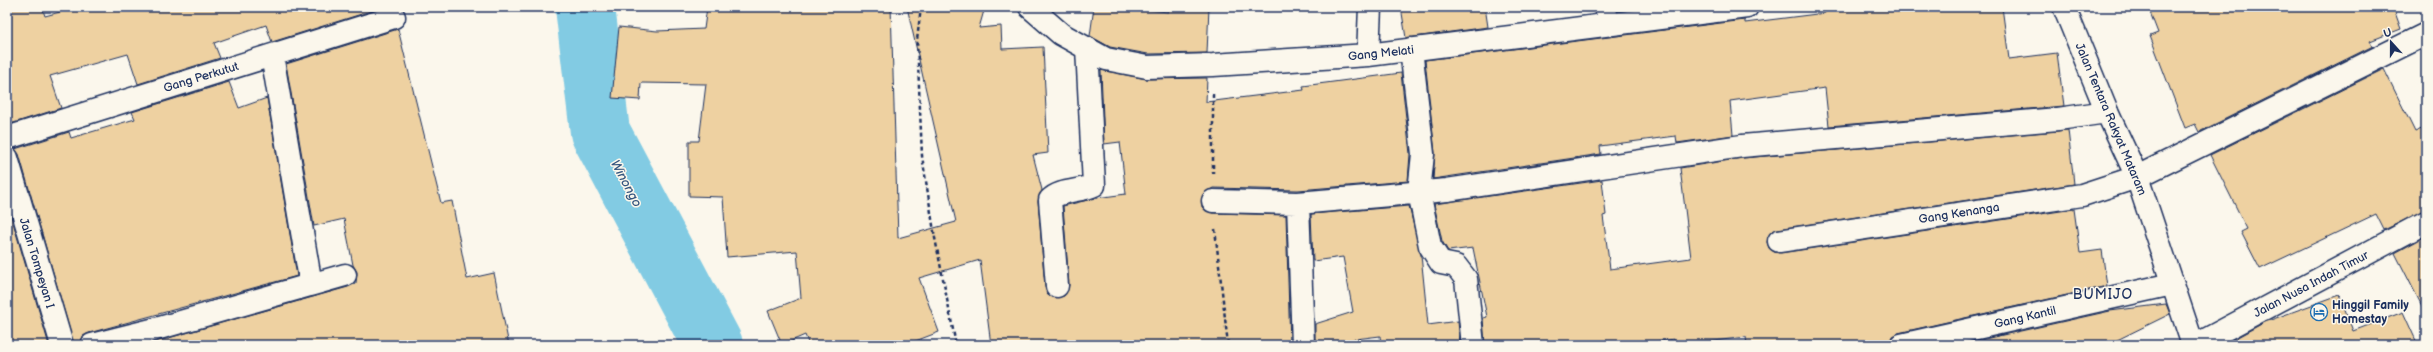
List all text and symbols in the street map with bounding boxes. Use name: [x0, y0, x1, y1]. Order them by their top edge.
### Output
north arrow: [2371, 22, 2411, 62]
text: U: [2382, 26, 2394, 41]
street label: Jalan Tentara Rakyat Mataram: [2072, 41, 2150, 198]
street label: Gang Melati: [1347, 43, 1415, 64]
street label: Gang Perkutut: [162, 59, 241, 96]
water label: Winongo: [607, 157, 645, 210]
street label: Gang Kenanga: [1918, 200, 2001, 227]
street label: Jalan Tompeyan I: [16, 216, 58, 311]
street label: Jalan Nusa Indah Timur: [2251, 247, 2372, 321]
district label: BUMIJO: [2073, 286, 2133, 303]
place label: Hinggil Family Homestay: [2332, 298, 2409, 327]
hotel icon: Hinggil Family Homestay: [2309, 302, 2329, 322]
street label: Gang Kantil: [1993, 303, 2058, 332]

